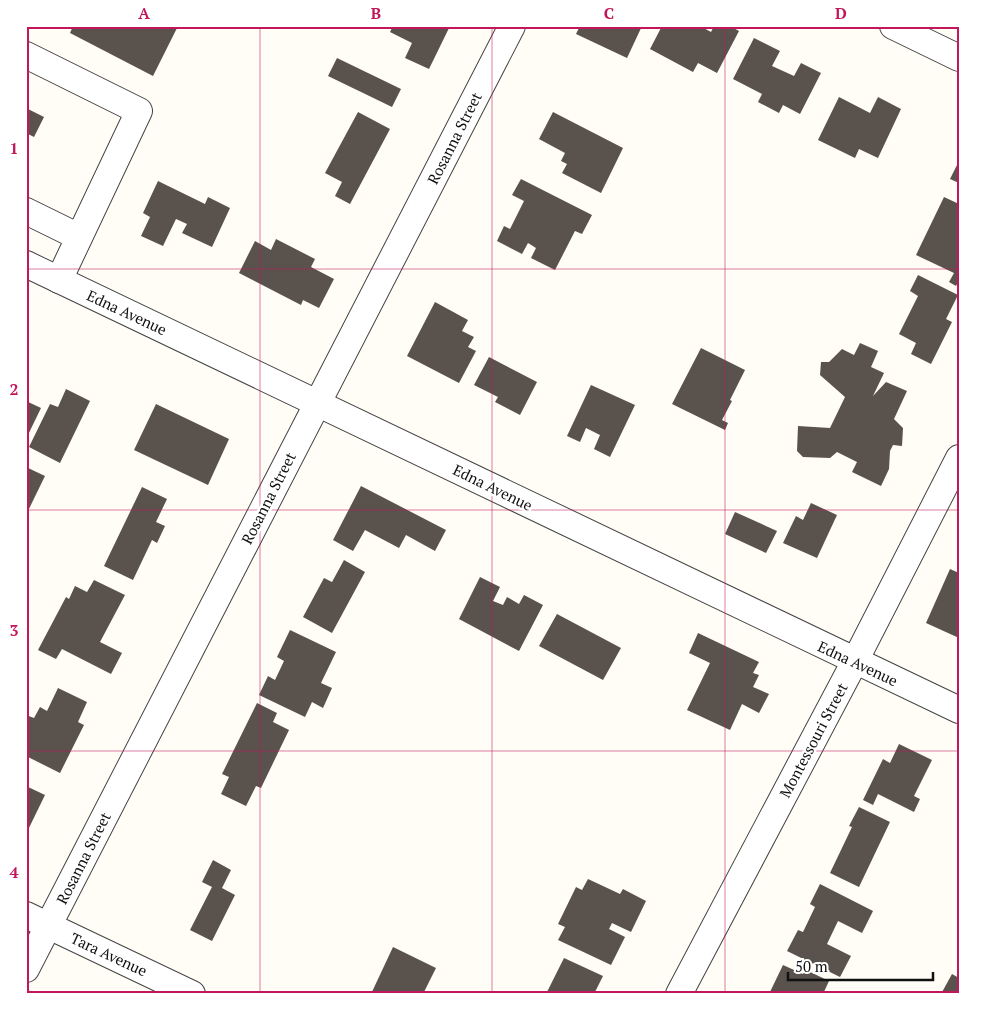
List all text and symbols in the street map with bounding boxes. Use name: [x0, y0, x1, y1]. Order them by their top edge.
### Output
text: A: [138, 2, 150, 24]
text: B: [371, 2, 381, 24]
text: C: [604, 2, 614, 24]
text: D: [835, 2, 847, 24]
street label: Rosanna Street: [422, 88, 486, 187]
text: 1: [9, 137, 19, 159]
street label: Edna Avenue: [84, 285, 170, 339]
text: 2: [9, 378, 19, 400]
street label: Rosanna Street: [236, 448, 300, 547]
street label: Edna Avenue: [450, 459, 536, 515]
text: 3: [9, 619, 19, 641]
street label: Edna Avenue: [815, 636, 901, 690]
street label: Montessouri Street: [774, 679, 852, 801]
street label: Rosanna Street: [51, 808, 115, 907]
text: 4: [9, 861, 19, 883]
street label: Tara Avenue: [68, 928, 150, 980]
scale bar: [788, 950, 932, 982]
text: 50 m: [795, 956, 828, 976]

